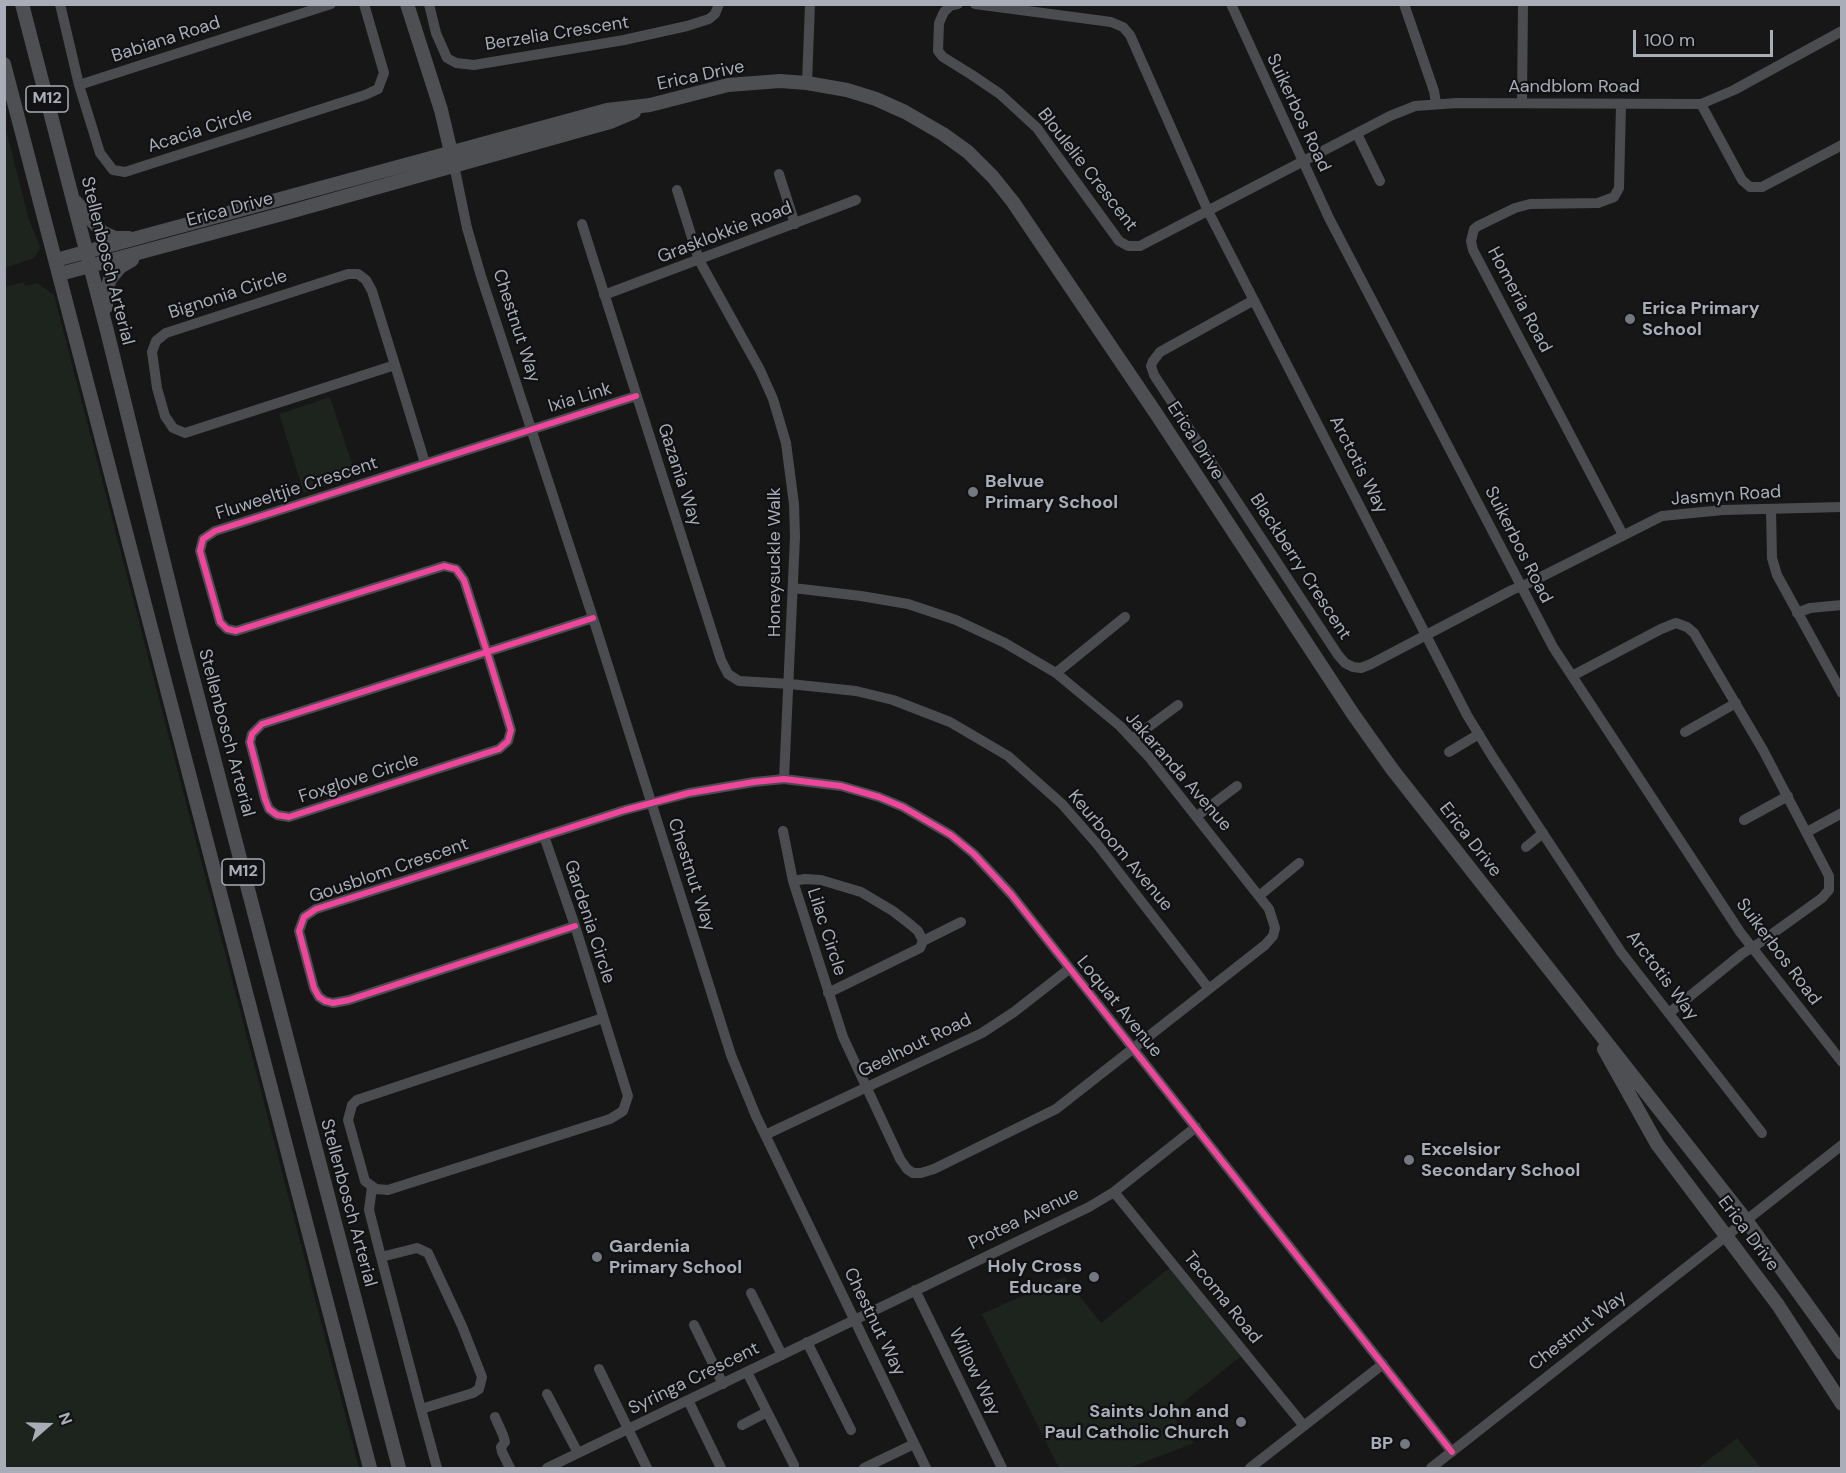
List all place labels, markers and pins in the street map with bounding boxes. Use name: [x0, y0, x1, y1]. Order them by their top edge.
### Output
place label: Erica Primary School: [1642, 298, 1760, 340]
marker: Erica Primary School: [1623, 312, 1637, 326]
place label: Belvue Primary School: [985, 471, 1118, 514]
marker: Belvue Primary School: [966, 485, 980, 499]
place label: Excelsior Secondary School: [1421, 1139, 1580, 1182]
marker: Excelsior Secondary School: [1402, 1153, 1416, 1167]
place label: Gardenia Primary School: [609, 1236, 742, 1278]
marker: Gardenia Primary School: [590, 1250, 604, 1264]
place label: Holy Cross Educare: [988, 1256, 1082, 1298]
marker: Holy Cross Educare: [1087, 1270, 1101, 1284]
place label: Saints John and Paul Catholic Church: [1045, 1401, 1229, 1444]
marker: Saints John and Paul Catholic Church: [1234, 1415, 1248, 1429]
place label: BP: [1370, 1433, 1393, 1455]
marker: BP: [1398, 1437, 1412, 1451]

